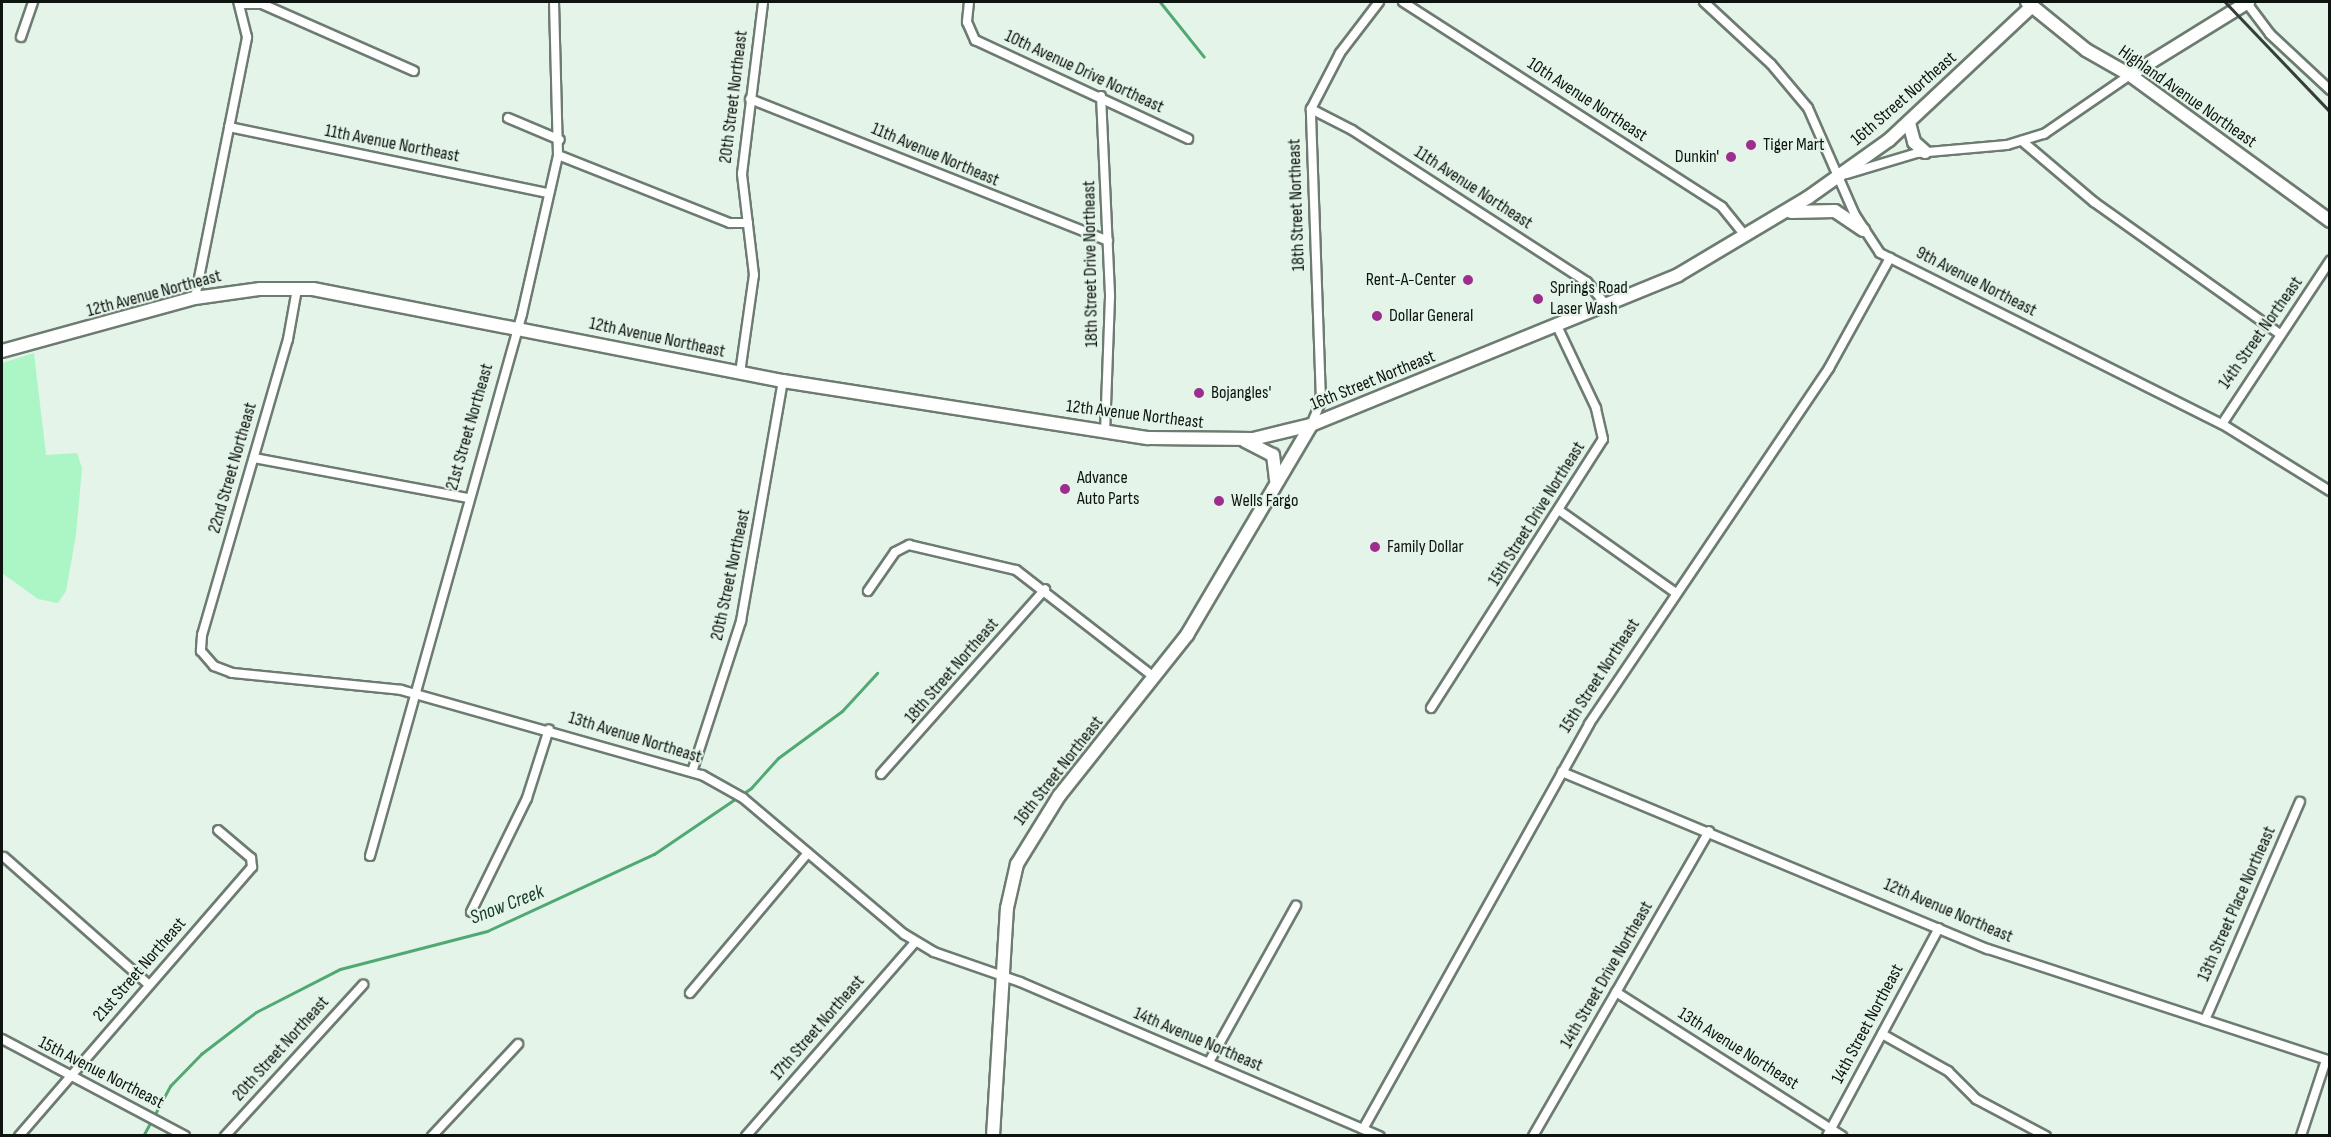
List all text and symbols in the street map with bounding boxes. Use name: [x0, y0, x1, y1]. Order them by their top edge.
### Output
street label: 10th Avenue Drive Northeast: [1001, 26, 1167, 118]
street label: 20th Street Northeast: [715, 29, 753, 165]
street label: Highland Avenue Northeast: [2114, 41, 2260, 153]
street label: 16th Street Northeast: [1847, 47, 1961, 151]
street label: 10th Avenue Northeast: [1523, 53, 1651, 147]
street label: 11th Avenue Northeast: [868, 118, 1002, 192]
street label: 11th Avenue Northeast: [323, 120, 461, 168]
place label: Tiger Mart: [1763, 134, 1825, 156]
street label: 18th Street Northeast: [1284, 138, 1310, 272]
marker: Tiger Mart: [1744, 138, 1758, 152]
street label: 11th Avenue Northeast: [1410, 142, 1536, 234]
place label: Dunkin': [1675, 146, 1719, 168]
marker: Dunkin': [1724, 150, 1738, 164]
street label: 18th Street Drive Northeast: [1079, 180, 1103, 348]
street label: 9th Avenue Northeast: [1912, 242, 2040, 322]
street label: 12th Avenue Northeast: [84, 266, 224, 322]
place label: Rent-A-Center: [1366, 269, 1456, 291]
marker: Rent-A-Center: [1461, 273, 1475, 287]
street label: 14th Street Northeast: [2214, 273, 2308, 393]
place label: Springs Road Laser Wash: [1550, 278, 1628, 320]
marker: Springs Road Laser Wash: [1531, 292, 1545, 306]
place label: Dollar General: [1389, 305, 1473, 327]
marker: Dollar General: [1370, 309, 1384, 323]
street label: 12th Avenue Northeast: [587, 313, 727, 363]
street label: 16th Street Northeast: [1308, 346, 1438, 416]
street label: 21st Street Northeast: [442, 361, 498, 493]
place label: Bojangles': [1211, 382, 1271, 404]
marker: Bojangles': [1192, 386, 1206, 400]
street label: 12th Avenue Northeast: [1065, 396, 1205, 434]
street label: 22nd Street Northeast: [204, 400, 262, 536]
street label: 15th Street Drive Northeast: [1484, 438, 1590, 590]
place label: Advance Auto Parts: [1077, 468, 1139, 510]
marker: Advance Auto Parts: [1058, 482, 1072, 496]
place label: Wells Fargo: [1231, 490, 1298, 512]
marker: Wells Fargo: [1212, 494, 1226, 508]
street label: 20th Street Northeast: [707, 507, 755, 643]
place label: Family Dollar: [1387, 536, 1464, 558]
marker: Family Dollar: [1368, 540, 1382, 554]
street label: 18th Street Northeast: [900, 614, 1004, 728]
street label: 15th Street Northeast: [1555, 615, 1645, 737]
street label: 13th Avenue Northeast: [566, 707, 704, 769]
street label: 16th Street Northeast: [1010, 712, 1108, 830]
street label: 13th Street Place Northeast: [2193, 823, 2281, 985]
street label: 12th Avenue Northeast: [1880, 874, 2016, 948]
water label: Snow Creek: [467, 880, 547, 930]
street label: 14th Street Drive Northeast: [1556, 898, 1658, 1052]
street label: 21st Street Northeast: [89, 914, 191, 1026]
street label: 14th Street Northeast: [1827, 961, 1909, 1087]
street label: 17th Street Northeast: [767, 971, 869, 1085]
street label: 20th Street Northeast: [228, 992, 334, 1106]
street label: 14th Avenue Northeast: [1130, 1003, 1266, 1077]
street label: 13th Avenue Northeast: [1674, 1003, 1802, 1095]
street label: 15th Avenue Northeast: [35, 1032, 167, 1114]

